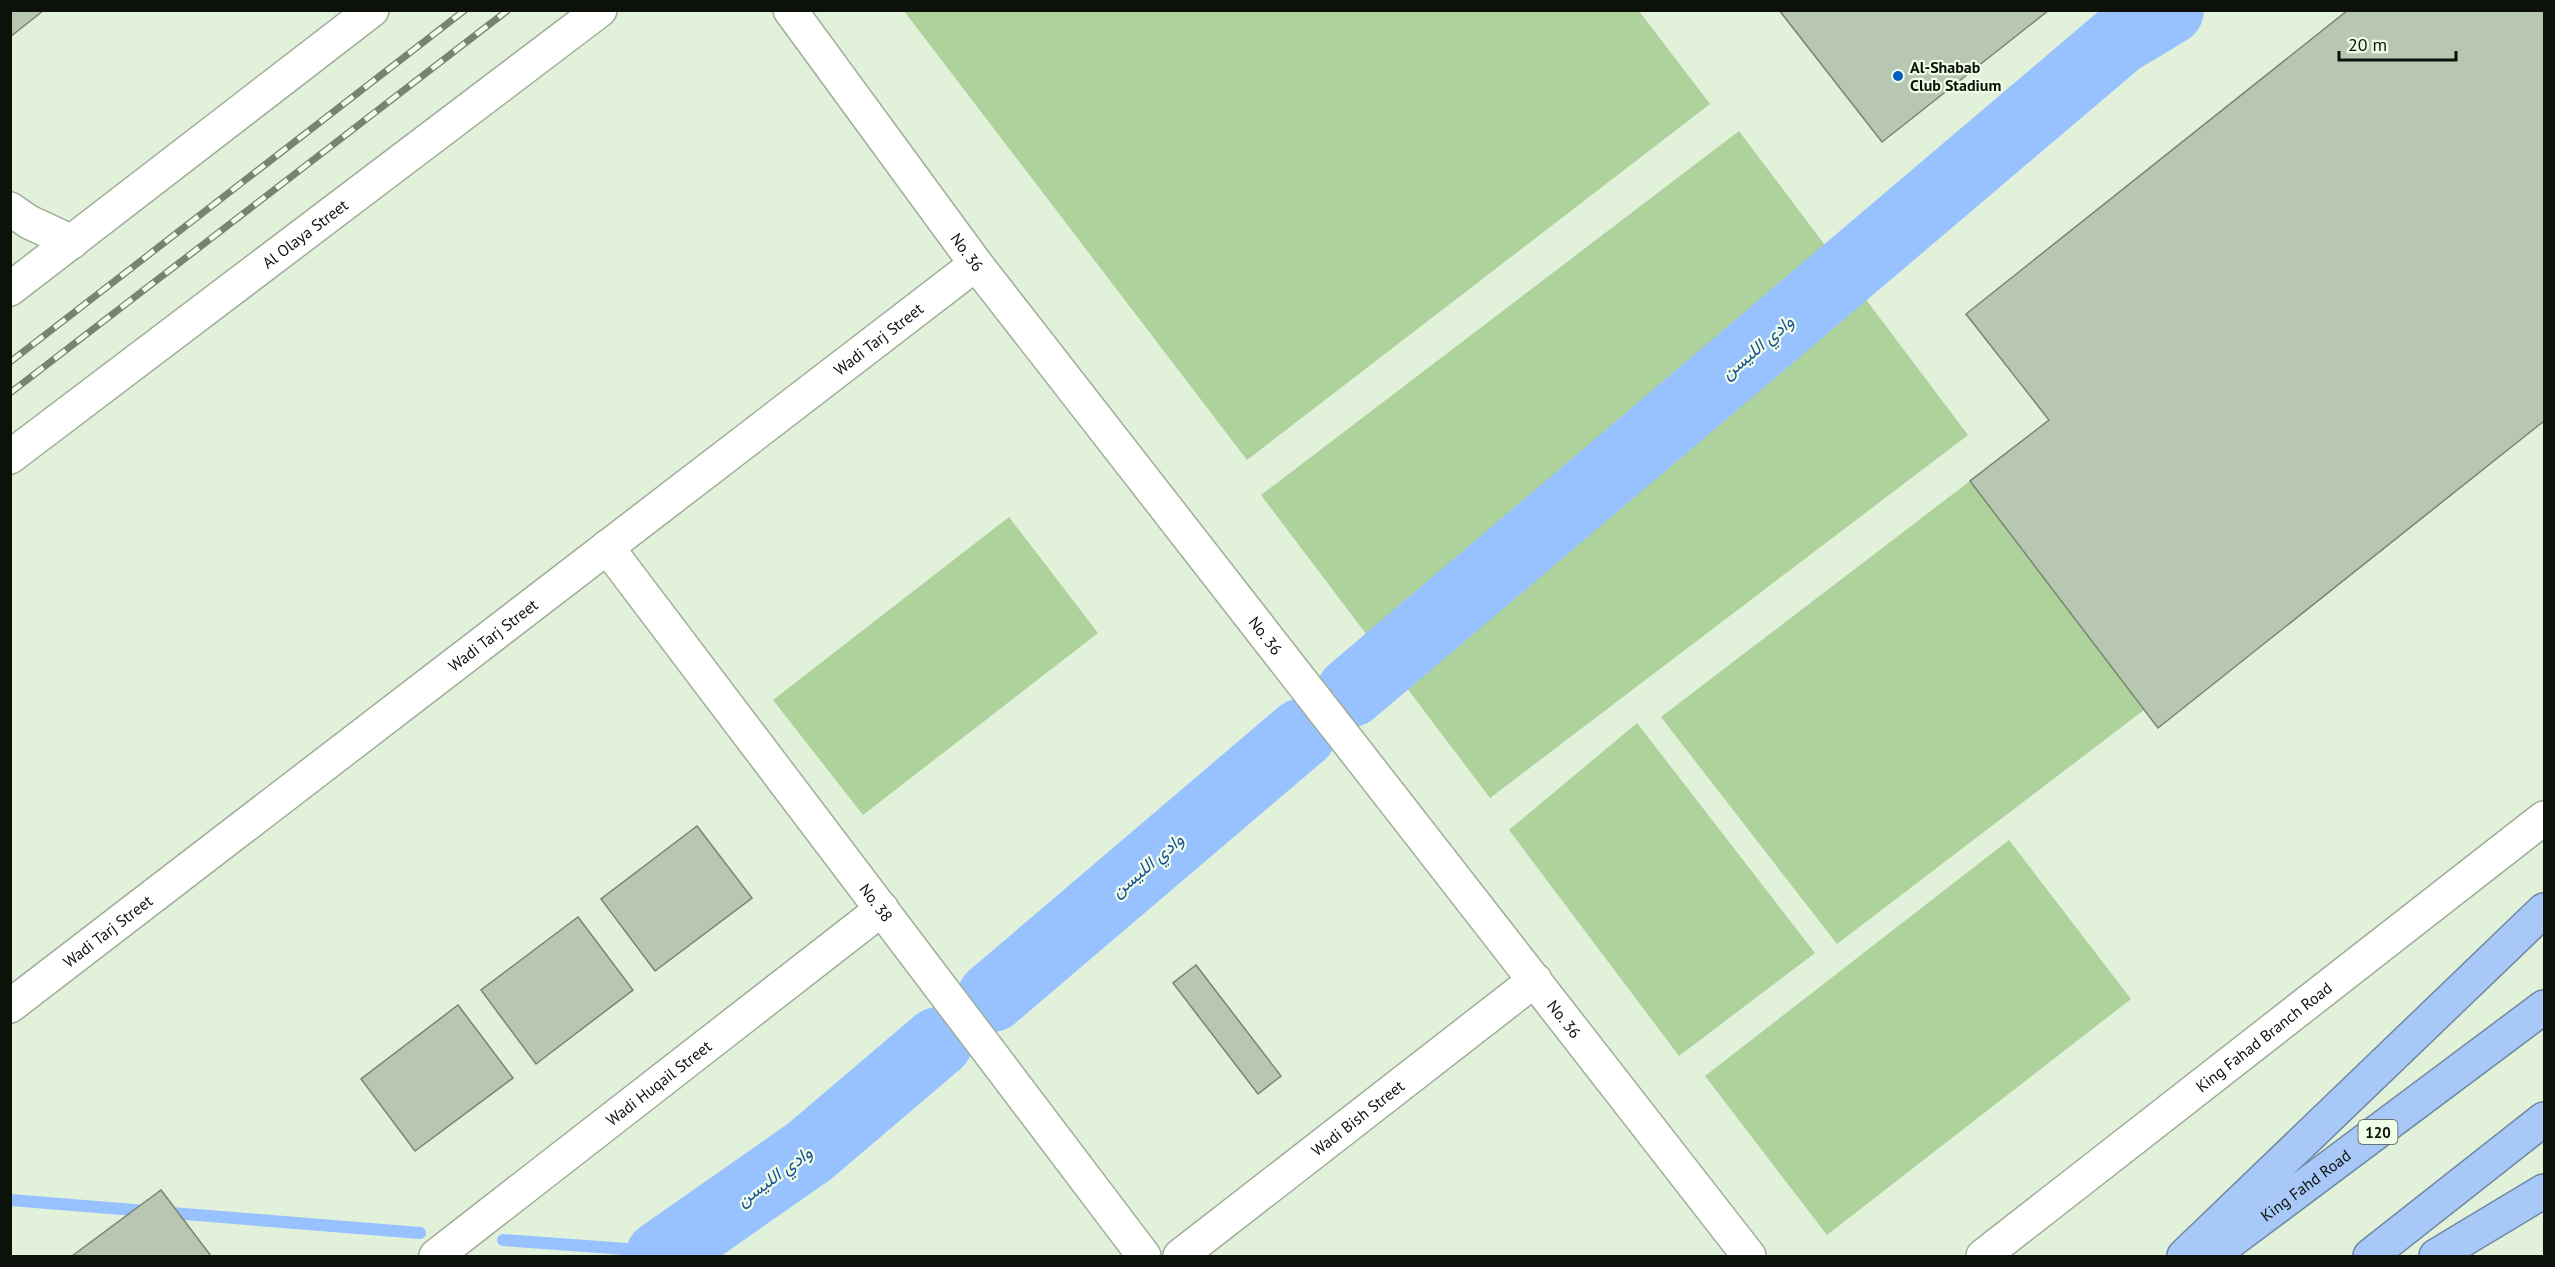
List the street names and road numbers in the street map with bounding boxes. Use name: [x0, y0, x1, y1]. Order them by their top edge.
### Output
street label: Al Olaya Street: [258, 194, 352, 272]
street label: No. 36: [946, 229, 988, 275]
street label: Wadi Tarj Street: [830, 298, 927, 380]
street label: Wadi Tarj Street: [444, 594, 542, 676]
street label: No. 36: [1244, 613, 1287, 659]
street label: No. 38: [855, 879, 897, 926]
street label: Wadi Tarj Street: [59, 890, 157, 972]
street label: King Fahad Branch Road: [2192, 978, 2336, 1096]
street label: No. 36: [1543, 996, 1585, 1042]
street label: Wadi Huqail Street: [602, 1035, 716, 1130]
street label: Wadi Bish Street: [1307, 1075, 1408, 1160]
road number: 120: [2358, 1120, 2398, 1144]
street label: King Fahd Road: [2256, 1145, 2355, 1226]

